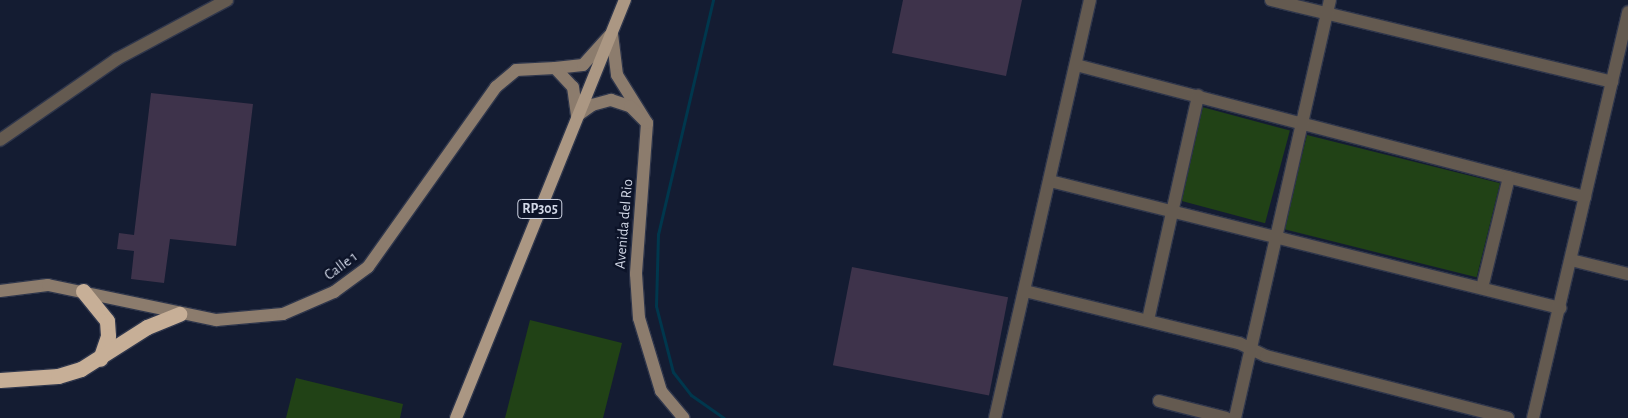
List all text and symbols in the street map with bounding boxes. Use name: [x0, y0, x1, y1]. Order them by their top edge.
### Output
street label: Avenida del Rio: [611, 178, 637, 270]
road number: RP305: [516, 198, 564, 220]
street label: Calle 1: [321, 248, 361, 284]

